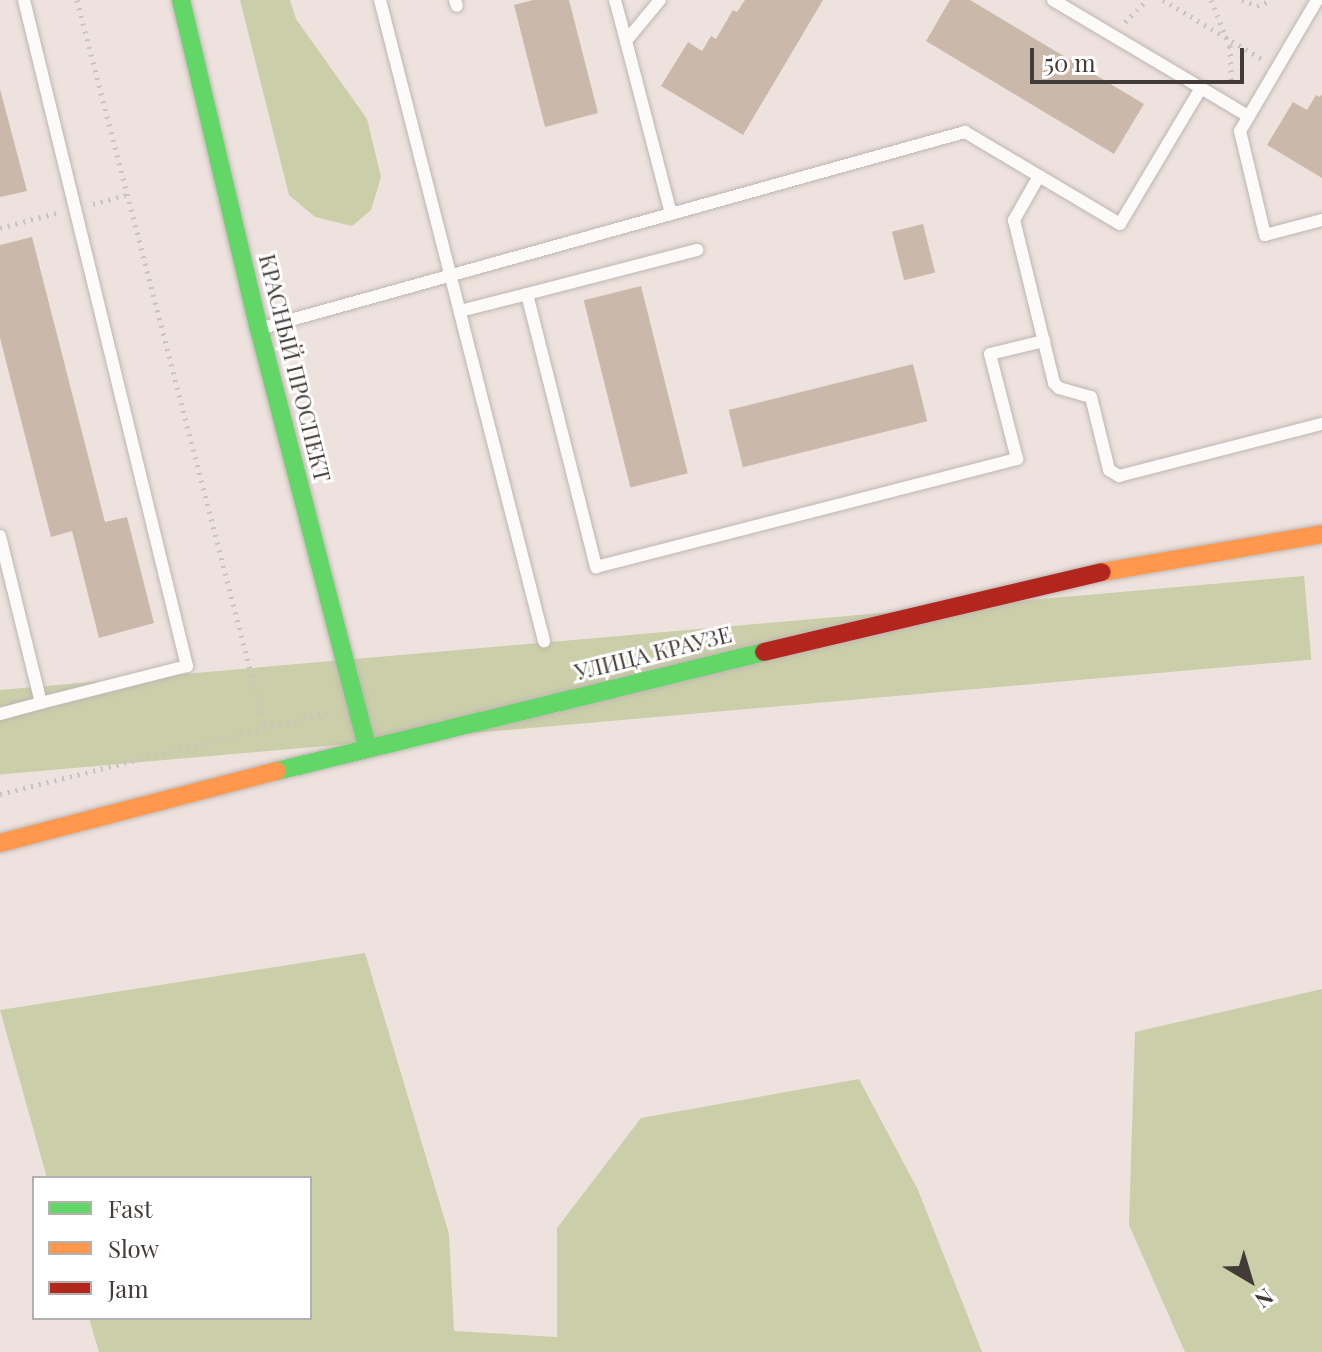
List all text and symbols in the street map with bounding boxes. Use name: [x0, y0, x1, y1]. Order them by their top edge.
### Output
scale bar: [1034, 32, 1248, 82]
text: 50 m: [1044, 46, 1096, 78]
street label: КРАСНЫЙ ПРОСПЕКТ: [254, 251, 336, 485]
street label: УЛИЦА КРАУЗЕ: [572, 621, 734, 685]
legend: [32, 1176, 312, 1320]
text: Fast: [108, 1192, 153, 1224]
text: Slow: [108, 1232, 159, 1264]
north arrow: [1210, 1240, 1290, 1320]
text: Jam: [108, 1272, 149, 1304]
text: N: [1249, 1282, 1280, 1316]

